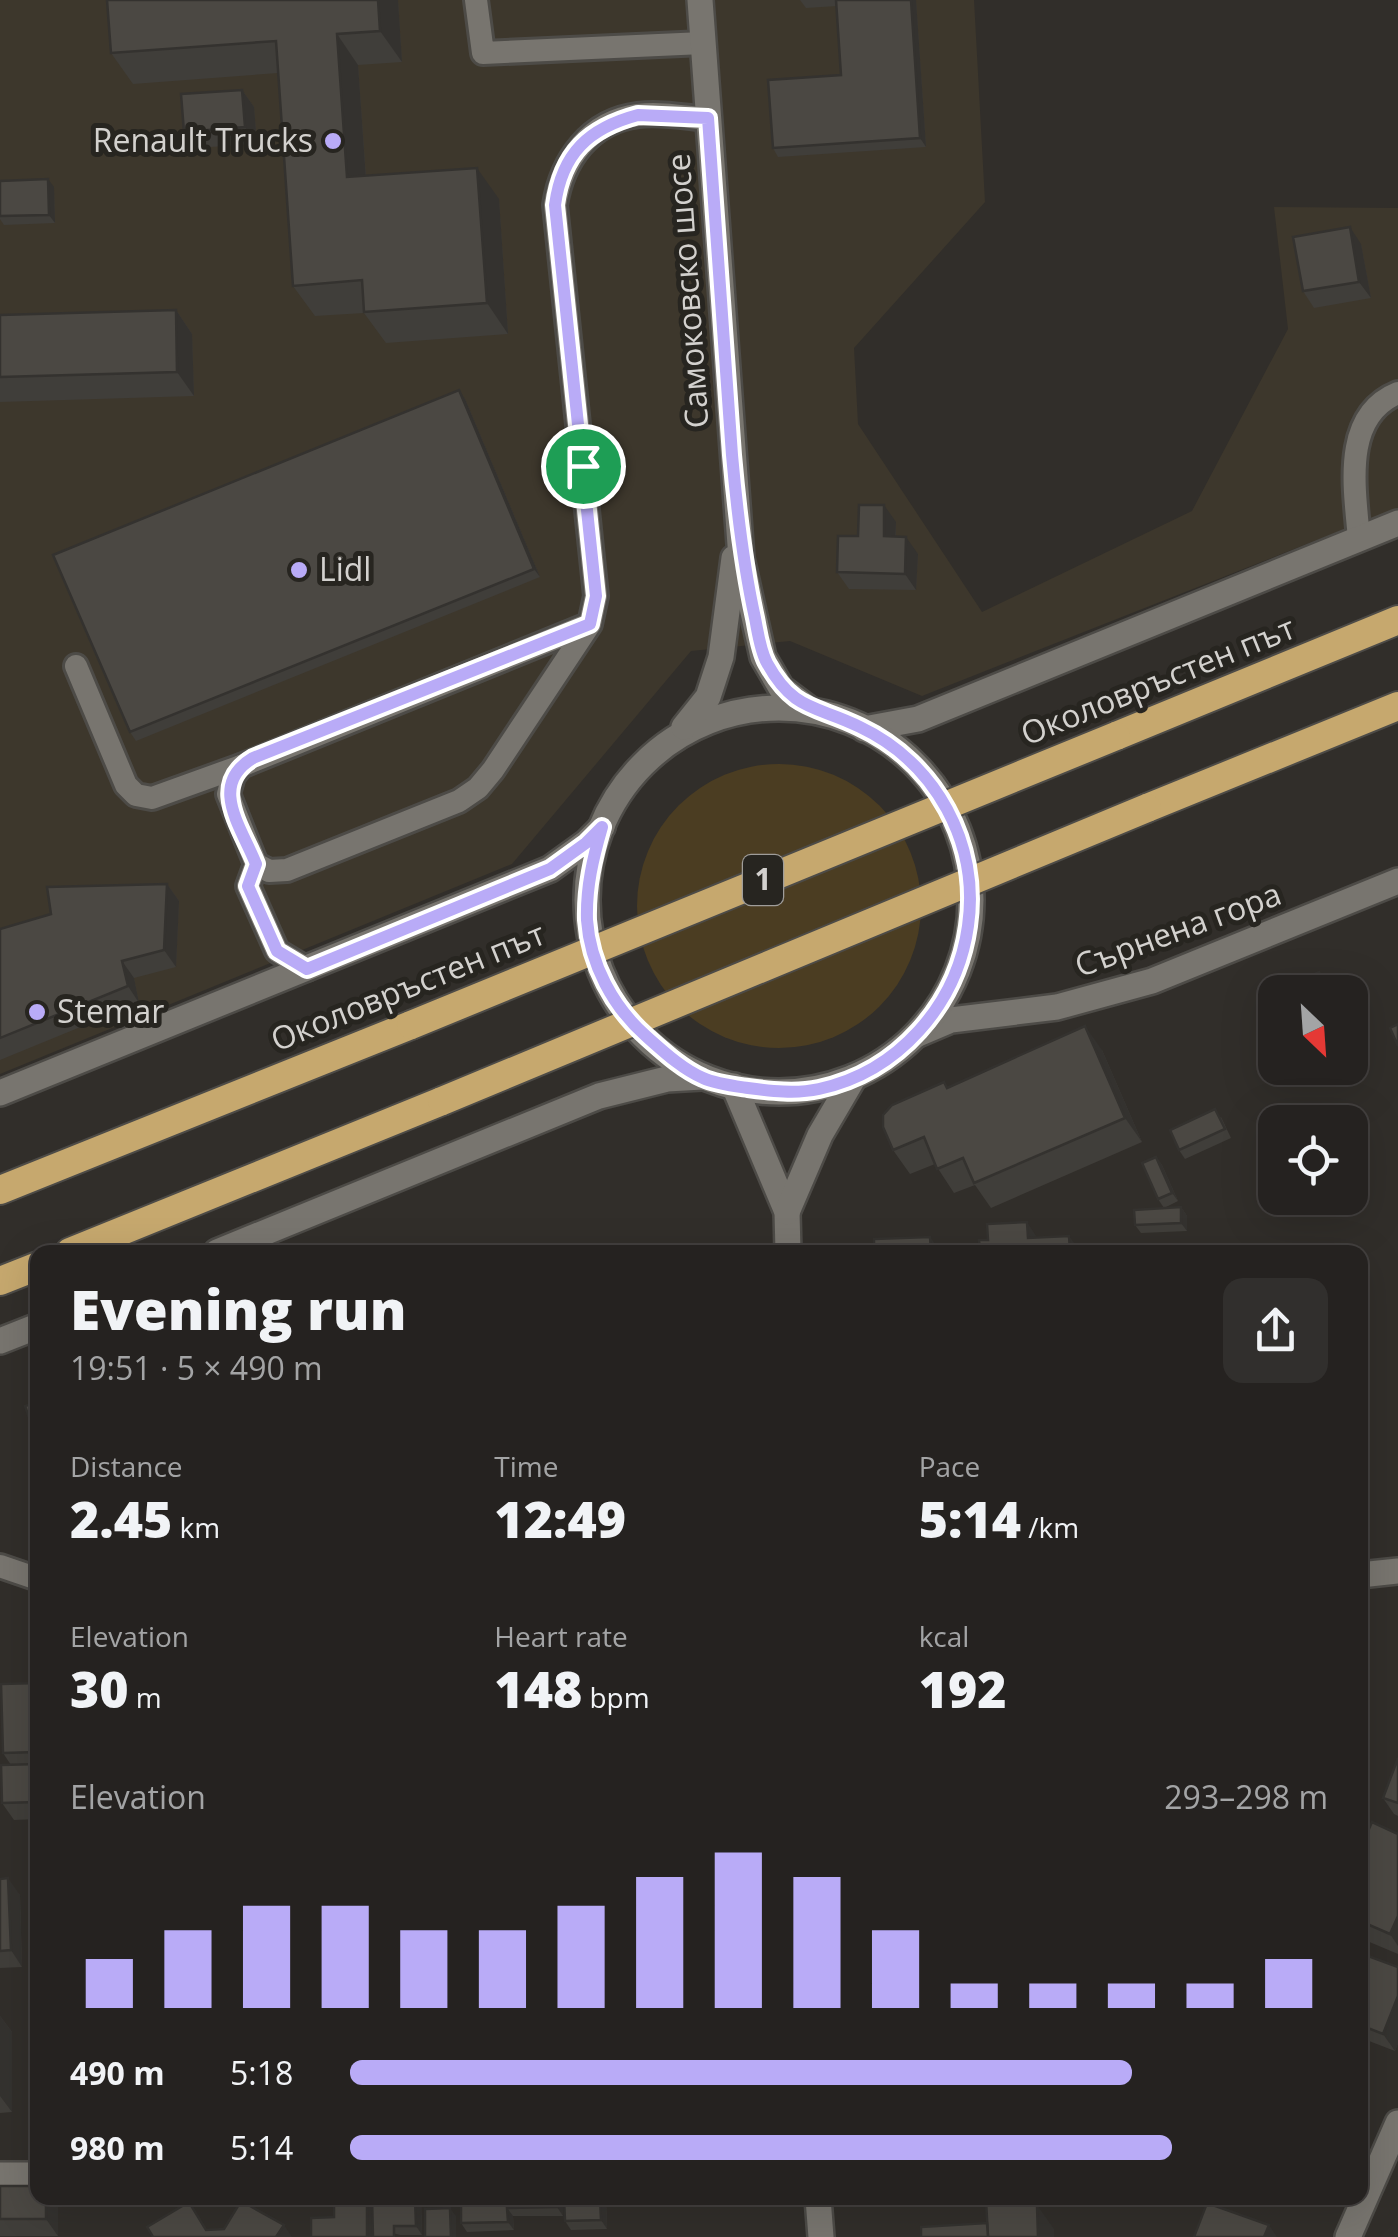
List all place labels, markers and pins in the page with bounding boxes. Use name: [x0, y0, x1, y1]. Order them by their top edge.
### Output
place label: Renault Trucks: [93, 118, 313, 161]
marker: Renault Trucks: [322, 130, 344, 152]
pin: [541, 424, 626, 509]
place label: Lidl: [319, 547, 371, 590]
marker: Lidl: [288, 559, 310, 581]
place label: Stemar: [57, 989, 164, 1032]
marker: Stemar: [26, 1001, 48, 1023]

